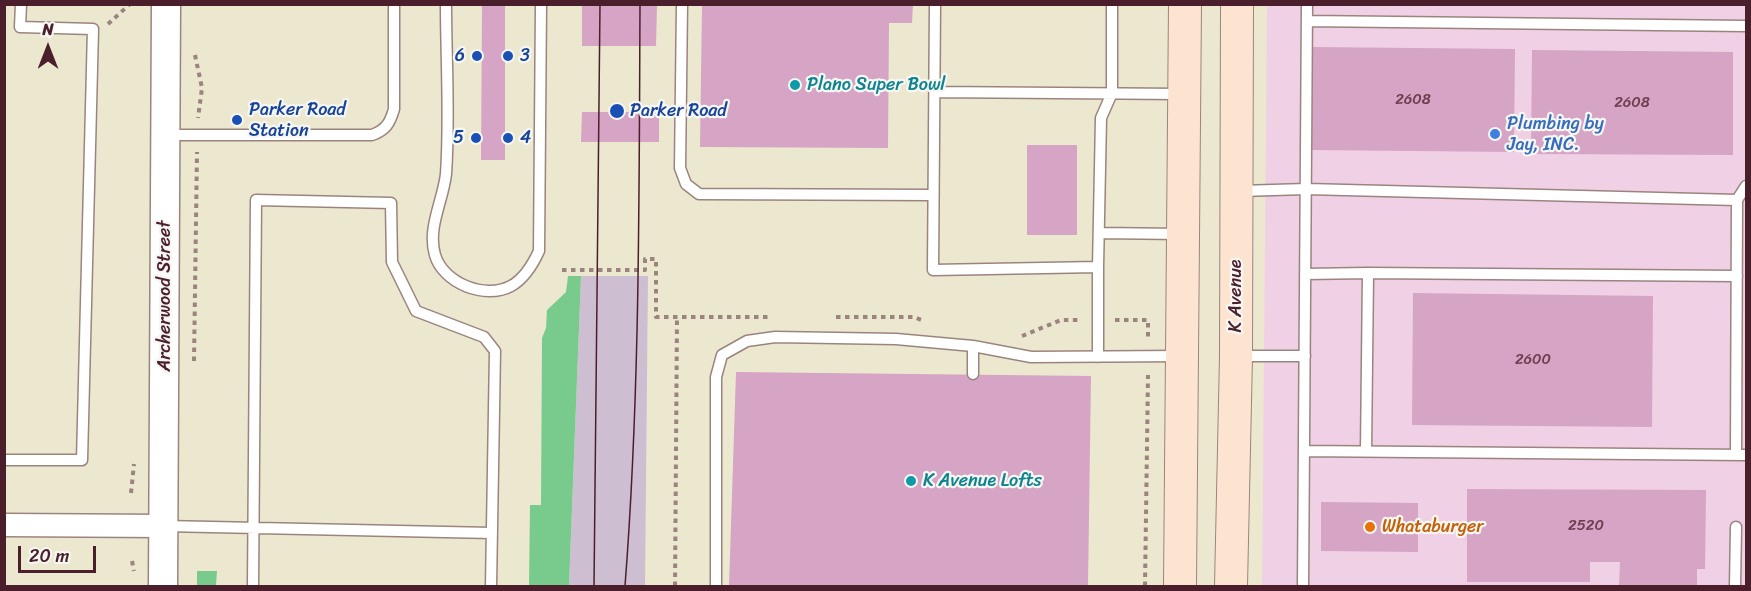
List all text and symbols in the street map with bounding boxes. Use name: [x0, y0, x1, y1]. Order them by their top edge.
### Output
text: N: [42, 15, 54, 44]
north arrow: [18, 18, 78, 78]
place label: 6: [455, 45, 465, 67]
place label: 3: [520, 45, 530, 67]
marker: 6: [470, 49, 484, 63]
marker: 3: [501, 49, 515, 63]
place label: Plano Super Bowl: [807, 74, 945, 96]
marker: Plano Super Bowl: [788, 78, 802, 92]
house number: 2608: [1395, 91, 1431, 109]
house number: 2608: [1614, 94, 1650, 112]
place label: Parker Road Station: [249, 99, 346, 142]
place label: Parker Road: [630, 100, 727, 122]
marker: Parker Road: [608, 102, 626, 120]
marker: Parker Road Station: [230, 113, 244, 127]
place label: Plumbing by Jay, INC.: [1507, 113, 1604, 156]
place label: 5: [453, 127, 464, 149]
place label: 4: [520, 127, 531, 149]
marker: Plumbing by Jay, INC.: [1488, 127, 1502, 141]
marker: 5: [469, 131, 483, 145]
marker: 4: [501, 131, 515, 145]
street label: Archerwood Street: [154, 220, 176, 372]
street label: K Avenue: [1225, 259, 1247, 333]
house number: 2600: [1515, 351, 1551, 369]
place label: K Avenue Lofts: [923, 470, 1042, 492]
marker: K Avenue Lofts: [904, 474, 918, 488]
place label: Whataburger: [1382, 516, 1484, 538]
house number: 2520: [1568, 517, 1604, 535]
marker: Whataburger: [1363, 520, 1377, 534]
scale bar: [21, 534, 99, 572]
text: 20 m: [29, 540, 69, 572]

